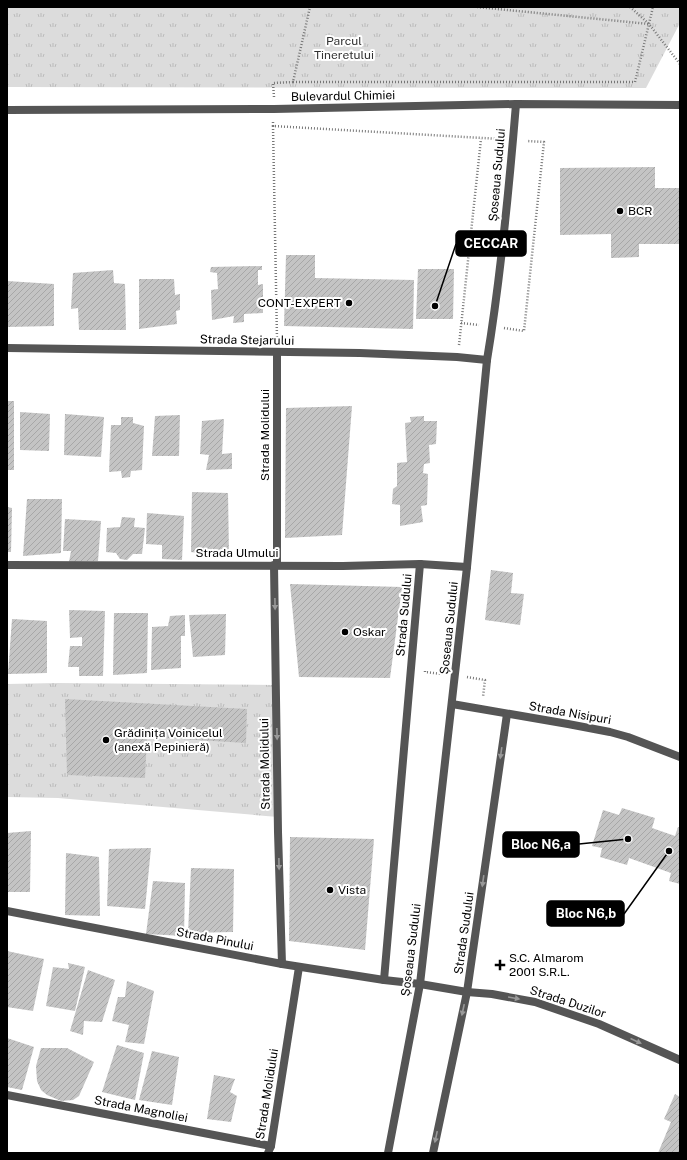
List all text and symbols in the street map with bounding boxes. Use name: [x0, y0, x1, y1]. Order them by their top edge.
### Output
park label: Parcul Tineretului: [314, 34, 374, 62]
street label: Bulevardul Chimiei: [291, 88, 395, 104]
street label: Șoseaua Sudului: [486, 128, 508, 222]
place label: BCR: [628, 204, 652, 218]
marker: BCR: [615, 206, 625, 216]
callout: CECCAR: [456, 231, 526, 256]
text: CECCAR: [464, 236, 518, 251]
place label: CONT-EXPERT: [258, 296, 341, 310]
marker: CONT-EXPERT: [344, 298, 354, 308]
street label: Strada Stejarului: [200, 332, 294, 348]
street label: Strada Molidului: [258, 389, 272, 481]
street label: Strada Ulmului: [195, 546, 279, 560]
street label: Strada Sudului: [393, 573, 415, 657]
street label: Șoseaua Sudului: [437, 581, 461, 675]
one-way arrow: [272, 598, 278, 611]
place label: Oskar: [353, 625, 386, 639]
marker: Oskar: [340, 627, 350, 637]
street label: Strada Nisipuri: [528, 699, 612, 727]
street label: Strada Molidului: [257, 718, 273, 810]
place label: Grădinița Voinicelul (anexă Pepinieră): [114, 726, 223, 754]
one-way arrow: [274, 728, 280, 741]
marker: Grădinița Voinicelul (anexă Pepinieră): [101, 735, 111, 745]
one-way arrow: [498, 746, 504, 759]
callout: Bloc N6,a: [503, 832, 579, 857]
text: Bloc N6,a: [511, 837, 571, 852]
one-way arrow: [276, 858, 282, 871]
one-way arrow: [480, 875, 486, 887]
place label: Vista: [338, 883, 366, 897]
marker: Vista: [325, 885, 335, 895]
street label: Strada Sudului: [451, 891, 477, 975]
callout: Bloc N6,b: [547, 901, 624, 926]
street label: Șoseaua Sudului: [398, 903, 424, 997]
text: Bloc N6,b: [556, 906, 616, 921]
street label: Strada Pinului: [175, 925, 255, 953]
place label: S.C. Almarom 2001 S.R.L.: [509, 951, 584, 979]
marker: S.C. Almarom 2001 S.R.L.: [494, 959, 506, 971]
street label: Strada Duzilor: [528, 983, 608, 1021]
one-way arrow: [508, 995, 520, 1001]
one-way arrow: [460, 1004, 466, 1016]
one-way arrow: [631, 1038, 643, 1044]
street label: Strada Molidului: [253, 1048, 281, 1140]
street label: Strada Magnoliei: [93, 1093, 189, 1125]
one-way arrow: [433, 1131, 439, 1143]

